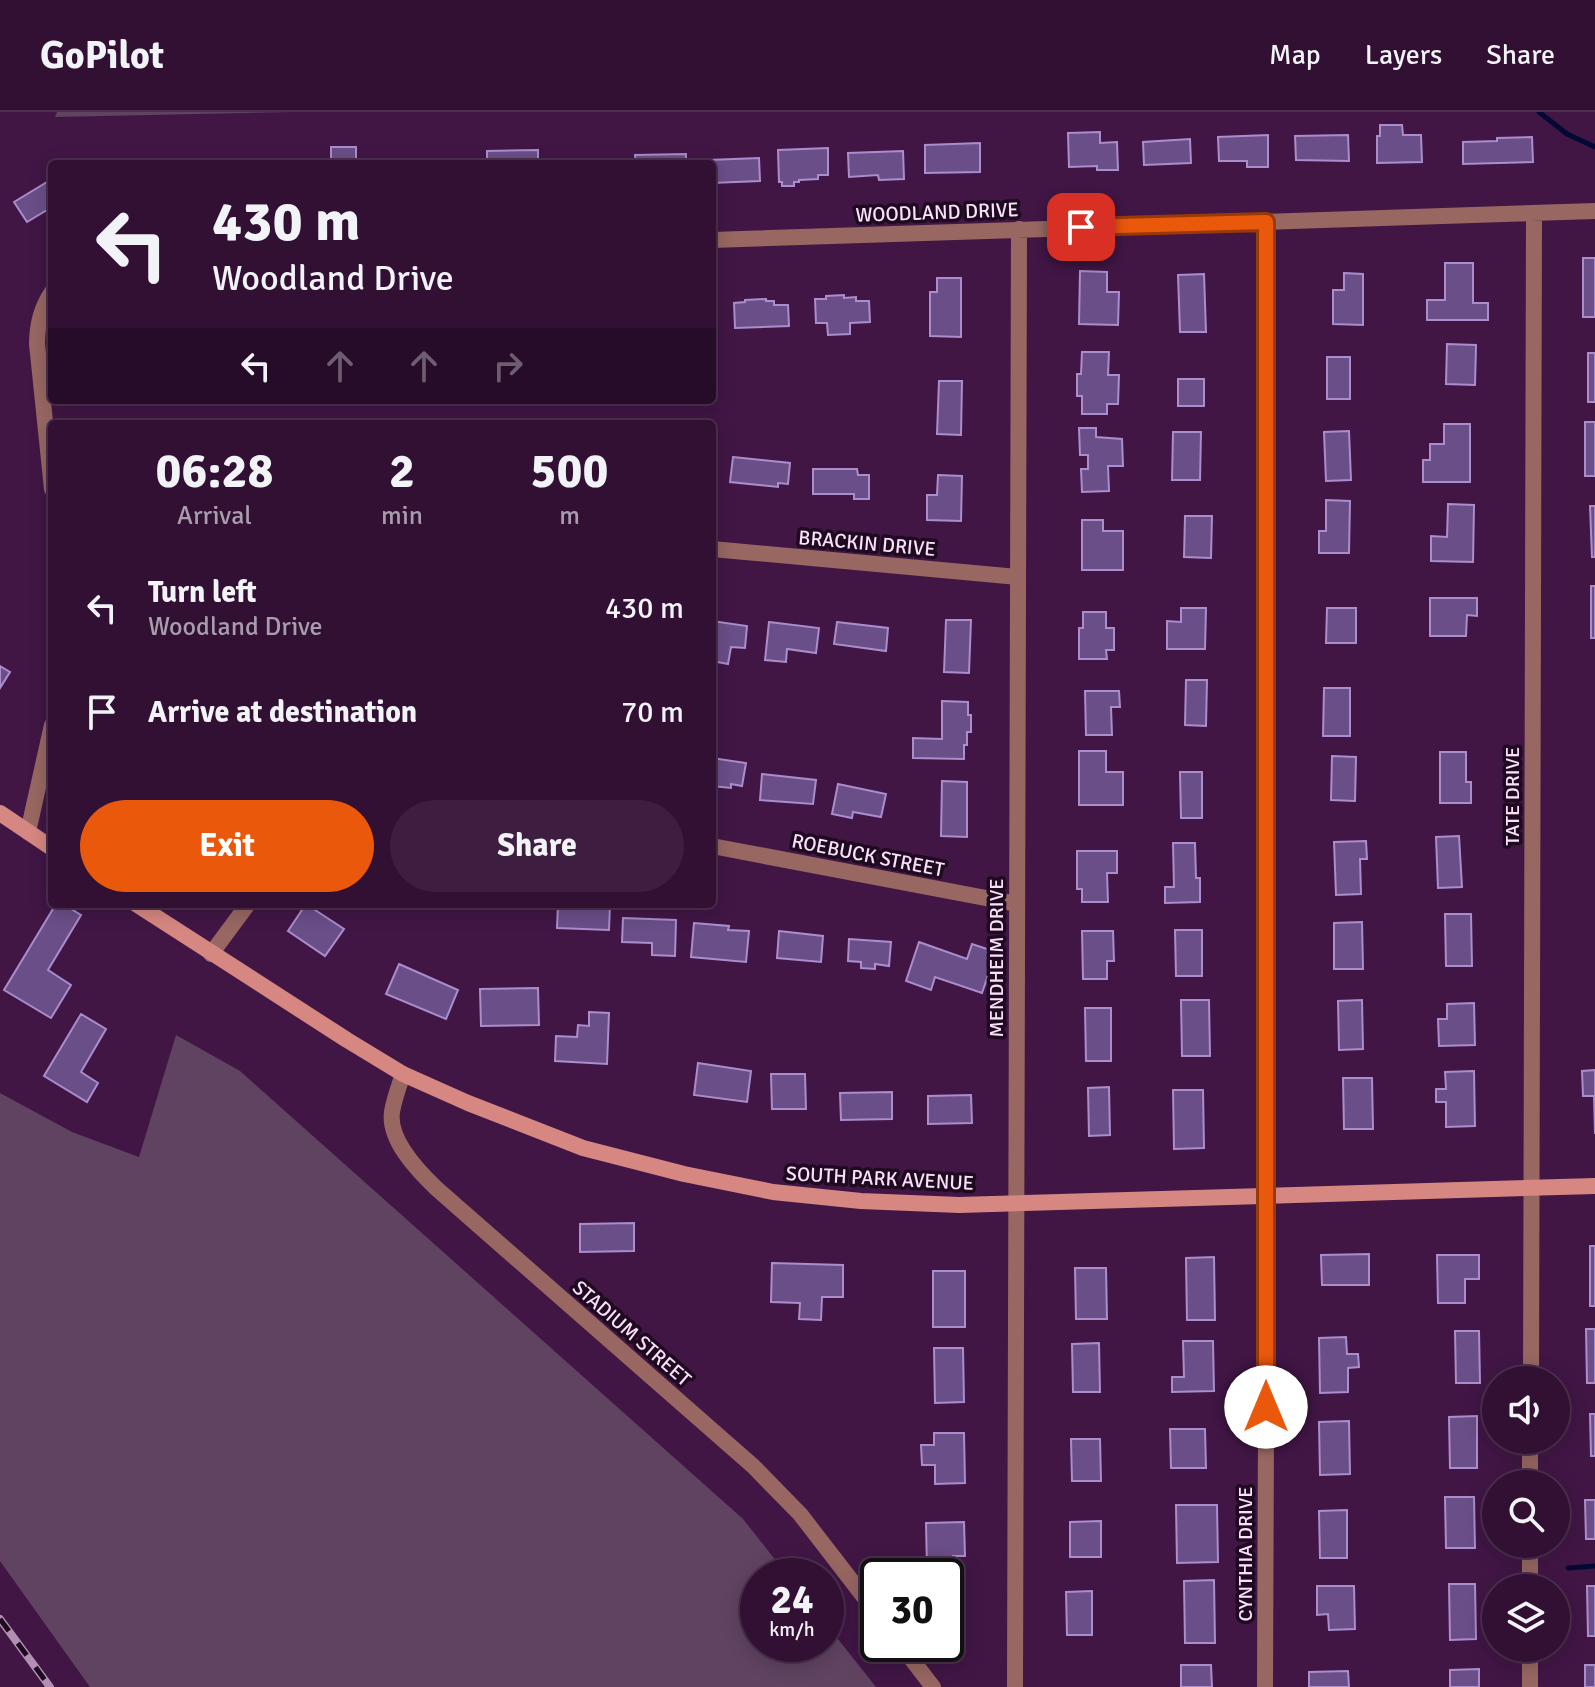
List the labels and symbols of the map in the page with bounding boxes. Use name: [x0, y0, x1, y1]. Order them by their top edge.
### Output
pin: [1047, 193, 1115, 261]
street label: WOODLAND DRIVE: [855, 197, 1019, 228]
street label: BRACKIN DRIVE: [797, 525, 937, 562]
street label: TATE DRIVE: [1500, 747, 1525, 845]
street label: ROEBUCK STREET: [790, 828, 946, 883]
street label: MENDHEIM DRIVE: [984, 879, 1009, 1037]
street label: SOUTH PARK AVENUE: [785, 1161, 975, 1196]
street label: STADIUM STREET: [567, 1275, 696, 1392]
position arrow: [1224, 1365, 1308, 1449]
street label: CYNTHIA DRIVE: [1233, 1486, 1258, 1622]
speed limit sign: 30: [860, 1558, 964, 1662]

